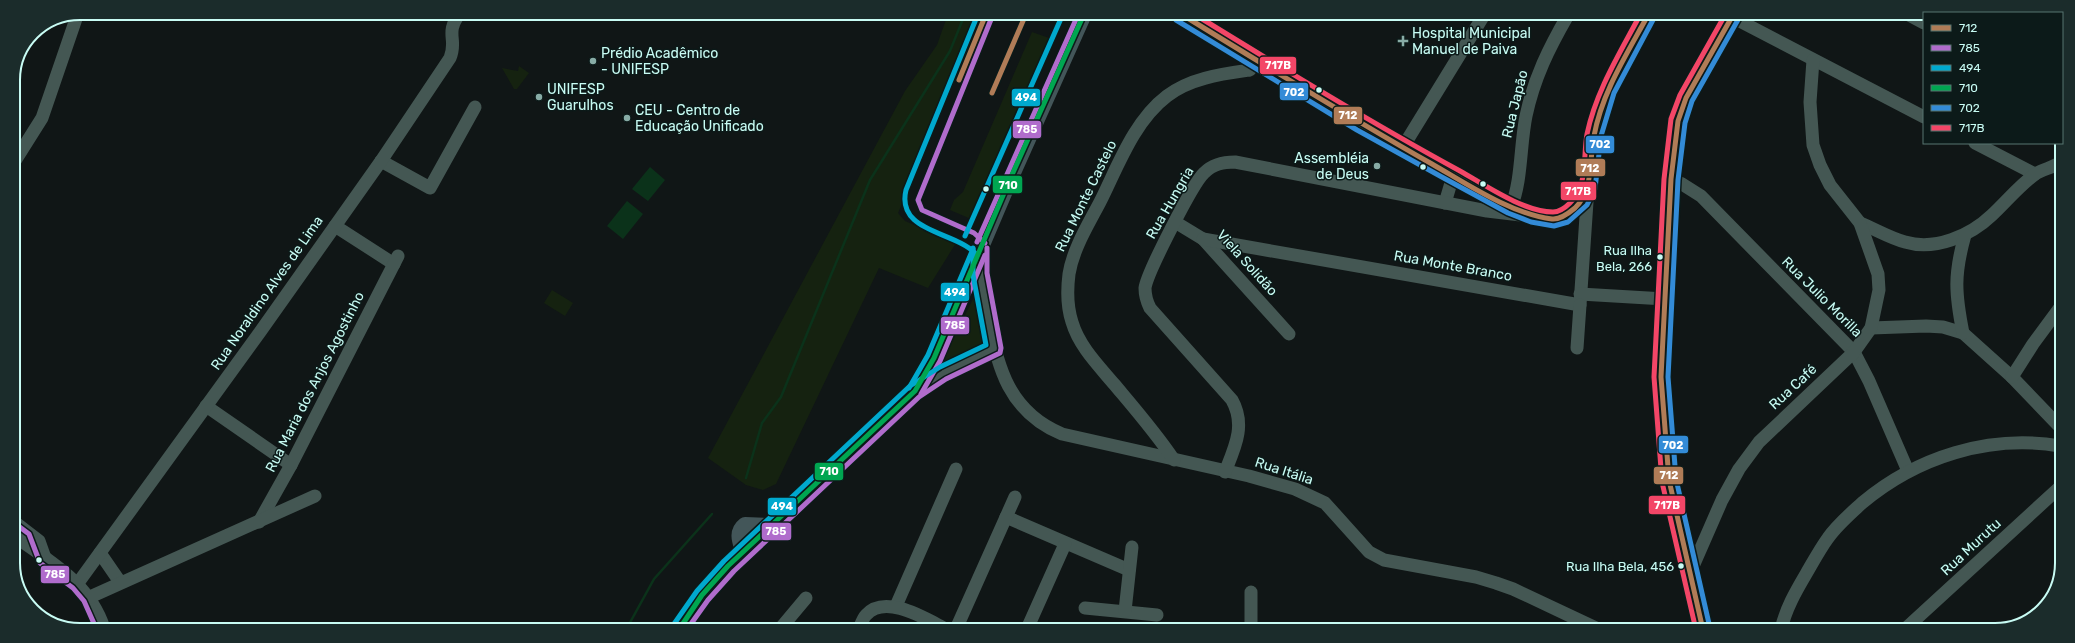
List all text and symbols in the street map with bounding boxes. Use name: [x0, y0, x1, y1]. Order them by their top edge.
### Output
legend: [1923, 12, 2063, 144]
text: 712: [1959, 21, 1977, 35]
place label: Hospital Municipal Manuel de Paiva: [1412, 25, 1531, 58]
marker: Hospital Municipal Manuel de Paiva: [1397, 35, 1409, 47]
text: 785: [1959, 41, 1980, 55]
place label: Prédio Acadêmico - UNIFESP: [601, 45, 718, 78]
marker: Prédio Acadêmico - UNIFESP: [588, 56, 598, 66]
line badge: 717B: [1259, 56, 1297, 75]
text: 717B: [1265, 59, 1291, 72]
text: 494: [1959, 61, 1981, 75]
street label: Rua Japão: [1498, 68, 1532, 140]
place label: UNIFESP Guarulhos: [547, 81, 614, 114]
text: 710: [1959, 81, 1978, 95]
line badge: 702: [1279, 82, 1309, 101]
unlabelled marker: [1314, 85, 1324, 95]
text: 702: [1284, 86, 1304, 99]
line badge: 494: [1011, 88, 1041, 107]
text: 494: [1015, 91, 1037, 104]
marker: UNIFESP Guarulhos: [534, 92, 544, 102]
text: 702: [1959, 101, 1980, 115]
place label: CEU - Centro de Educação Unificado: [635, 102, 764, 135]
line badge: 712: [1333, 106, 1363, 125]
text: 712: [1339, 109, 1357, 122]
marker: CEU - Centro de Educação Unificado: [622, 113, 632, 123]
line badge: 785: [1012, 120, 1042, 139]
text: 717B: [1959, 121, 1984, 135]
text: 785: [1017, 123, 1037, 136]
line badge: 702: [1585, 135, 1615, 154]
street label: Rua Monte Castelo: [1052, 137, 1120, 255]
text: 702: [1590, 138, 1610, 151]
place label: Assembléia de Deus: [1294, 150, 1369, 183]
line badge: 712: [1575, 158, 1606, 177]
marker: Assembléia de Deus: [1372, 161, 1382, 171]
unlabelled marker: [1418, 162, 1428, 172]
text: 712: [1581, 162, 1599, 175]
street label: Rua Hungria: [1143, 164, 1197, 242]
line badge: 710: [992, 175, 1023, 194]
text: 710: [998, 179, 1018, 192]
unlabelled marker: [1478, 179, 1488, 189]
line badge: 717B: [1560, 181, 1597, 201]
unlabelled marker: [981, 184, 991, 194]
text: 717B: [1565, 185, 1591, 198]
street label: Rua Noraldino Alves de Lima: [207, 213, 327, 373]
street label: Viela Solidão: [1213, 227, 1281, 299]
place label: Rua Ilha Bela, 266: [1596, 243, 1652, 274]
street label: Rua Monte Branco: [1393, 247, 1513, 285]
marker: Rua Ilha Bela, 266: [1655, 252, 1665, 262]
street label: Rua Julio Morilla: [1778, 253, 1866, 341]
line badge: 494: [940, 282, 970, 302]
text: 494: [944, 286, 966, 299]
street label: Rua Maria dos Anjos Agostinho: [262, 289, 368, 475]
line badge: 785: [940, 316, 970, 335]
text: 785: [945, 319, 965, 332]
street label: Rua Café: [1766, 361, 1820, 413]
line badge: 702: [1658, 435, 1689, 454]
text: 702: [1663, 439, 1683, 452]
street label: Rua Itália: [1253, 454, 1315, 488]
line badge: 710: [814, 462, 844, 481]
text: 710: [819, 465, 839, 478]
line badge: 712: [1653, 466, 1684, 485]
text: 712: [1660, 469, 1678, 482]
line badge: 717B: [1648, 495, 1686, 515]
line badge: 494: [767, 497, 797, 516]
text: 717B: [1654, 499, 1680, 512]
text: 494: [771, 500, 793, 513]
street label: Rua Murutu: [1937, 515, 2005, 579]
line badge: 785: [761, 522, 792, 541]
text: 785: [766, 525, 786, 538]
unlabelled marker: [34, 555, 44, 565]
place label: Rua Ilha Bela, 456: [1566, 559, 1674, 574]
marker: Rua Ilha Bela, 456: [1676, 561, 1686, 571]
line badge: 785: [40, 565, 70, 584]
text: 785: [45, 568, 65, 581]

